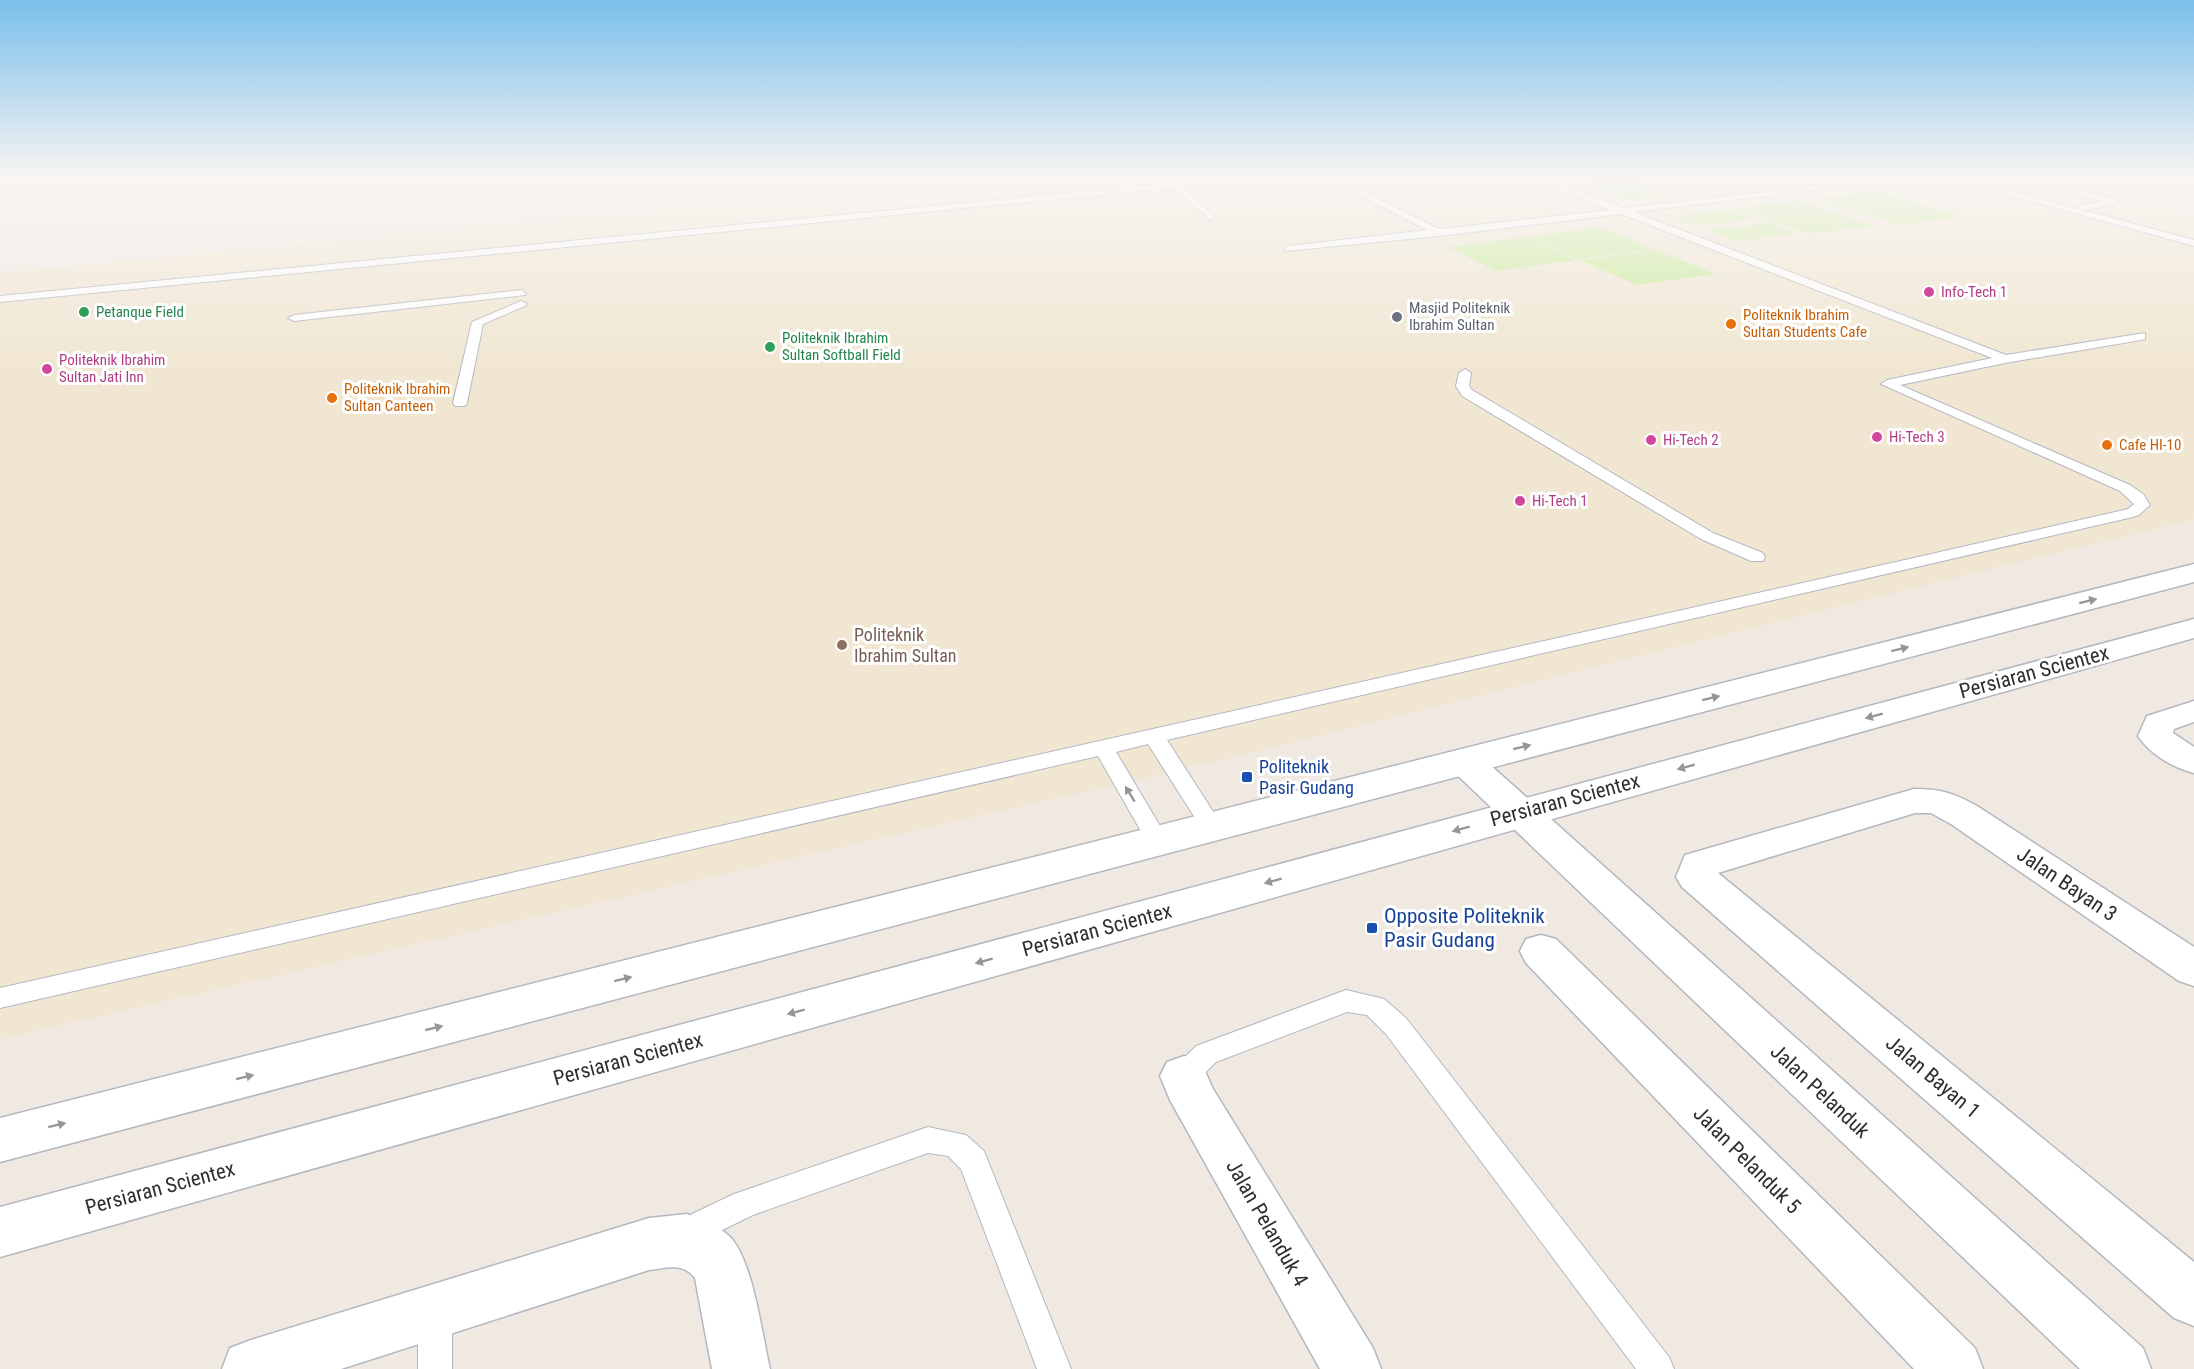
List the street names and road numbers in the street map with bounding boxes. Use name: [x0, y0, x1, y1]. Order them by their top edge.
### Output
street label: Persiaran Scientex: [1957, 640, 2111, 704]
street label: Persiaran Scientex: [1488, 768, 1642, 832]
street label: Jalan Bayan 3: [2012, 842, 2122, 926]
street label: Persiaran Scientex: [1020, 898, 1174, 962]
street label: Persiaran Scientex: [551, 1027, 705, 1091]
street label: Jalan Bayan 1: [1881, 1031, 1985, 1123]
street label: Jalan Pelanduk: [1766, 1039, 1875, 1143]
street label: Jalan Pelanduk 5: [1688, 1101, 1806, 1219]
street label: Persiaran Scientex: [83, 1156, 237, 1220]
street label: Jalan Pelanduk 4: [1221, 1156, 1313, 1290]

